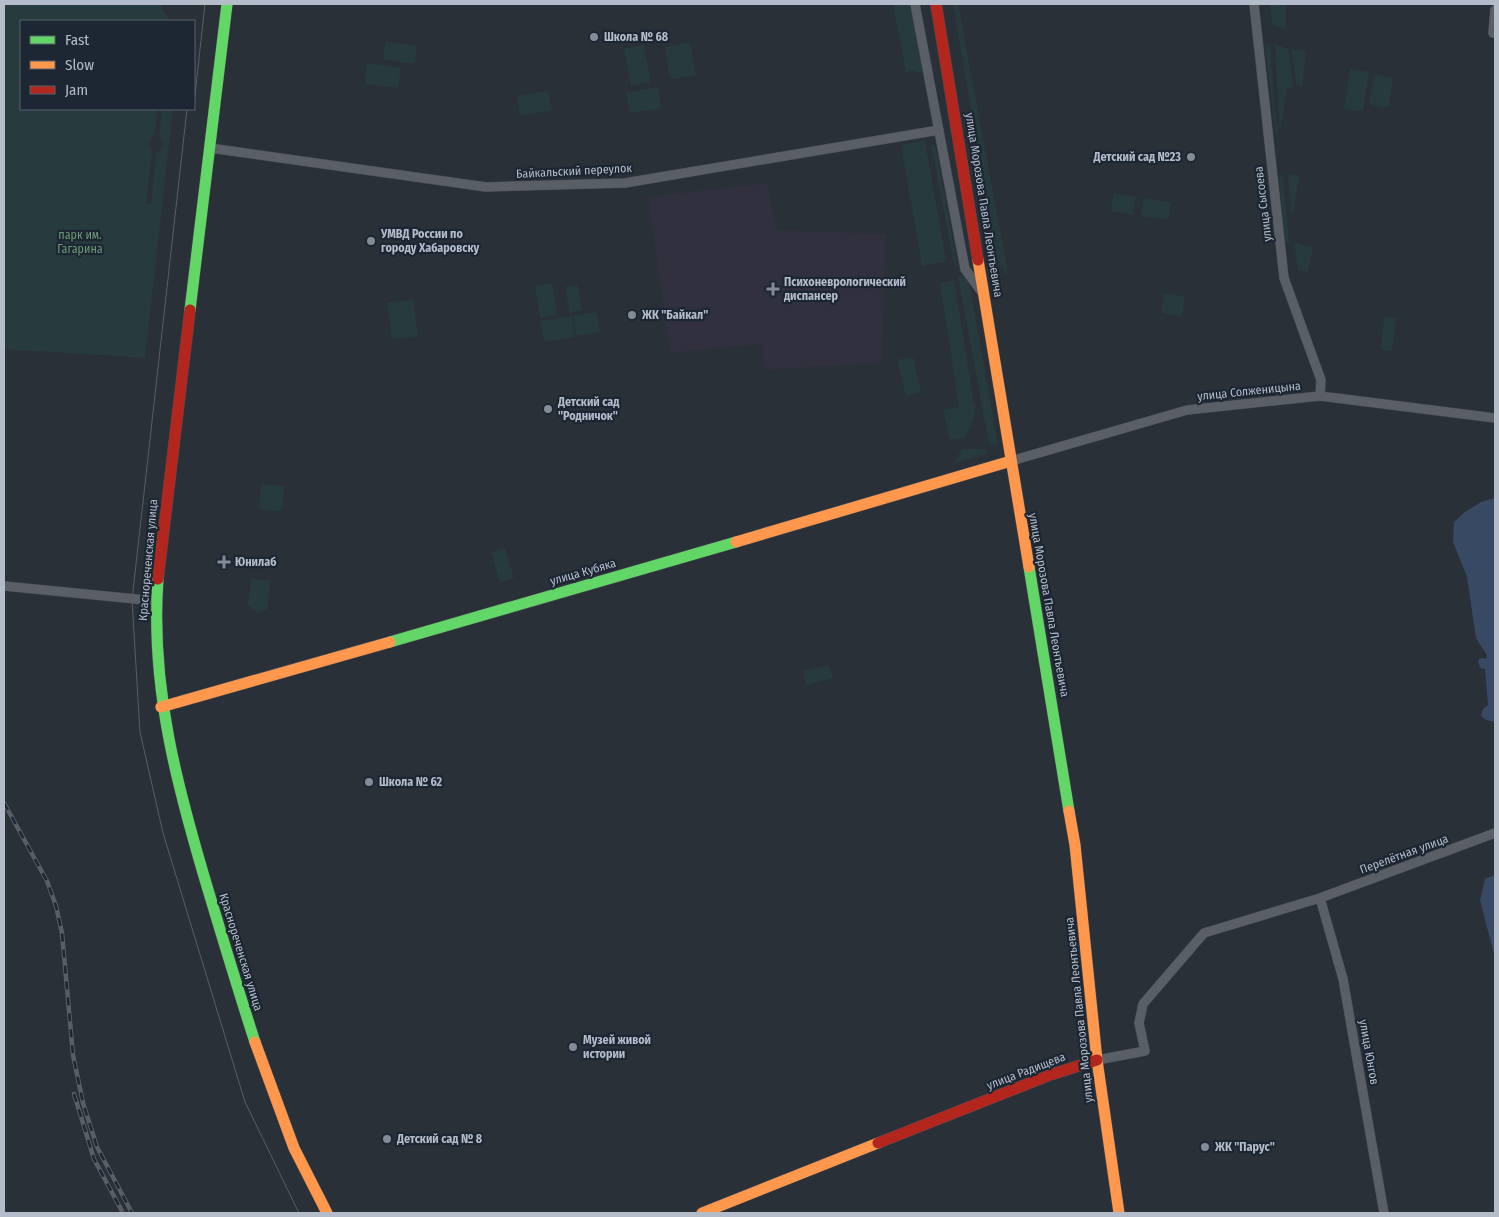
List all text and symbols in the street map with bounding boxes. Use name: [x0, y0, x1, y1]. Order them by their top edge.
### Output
legend: [20, 20, 195, 110]
place label: Школа № 68: [604, 30, 669, 44]
text: Fast: [65, 31, 89, 49]
marker: Школа № 68: [588, 31, 600, 43]
text: Slow: [65, 56, 94, 74]
text: Jam: [65, 81, 88, 99]
street label: улица Морозова Павла Леонтьевича: [962, 112, 1006, 298]
place label: Детский сад №23: [1093, 150, 1181, 164]
marker: Детский сад №23: [1185, 151, 1197, 163]
street label: Байкальский переулок: [516, 161, 633, 181]
street label: улица Сысоева: [1251, 165, 1275, 242]
place label: УМВД России по городу Хабаровску: [380, 227, 479, 255]
park label: парк им. Гагарина: [57, 228, 103, 256]
marker: УМВД России по городу Хабаровску: [365, 235, 377, 247]
place label: Психоневрологический диспансер: [783, 275, 906, 303]
marker: Психоневрологический диспансер: [766, 282, 780, 296]
place label: ЖК "Байкал": [641, 308, 708, 322]
marker: ЖК "Байкал": [626, 309, 638, 321]
street label: улица Солженицына: [1197, 379, 1302, 403]
place label: Детский сад "Родничок": [557, 395, 619, 423]
marker: Детский сад "Родничок": [542, 403, 554, 415]
street label: Краснореченская улица: [136, 498, 160, 622]
street label: улица Морозова Павла Леонтьевича: [1026, 512, 1072, 698]
marker: Юнилаб: [217, 555, 231, 569]
place label: Юнилаб: [235, 555, 276, 569]
street label: улица Кубяка: [548, 556, 618, 588]
place label: Школа № 62: [379, 775, 443, 789]
marker: Школа № 62: [363, 776, 375, 788]
street label: Перелётная улица: [1358, 831, 1450, 877]
street label: Краснореченская улица: [216, 891, 266, 1013]
street label: улица Морозова Павла Леонтьевича: [1062, 916, 1096, 1104]
street label: улица Юнгов: [1356, 1018, 1382, 1086]
place label: Музей живой истории: [583, 1033, 651, 1061]
marker: Музей живой истории: [567, 1041, 579, 1053]
street label: улица Радищева: [985, 1050, 1067, 1092]
place label: Детский сад № 8: [396, 1132, 483, 1146]
marker: Детский сад № 8: [381, 1133, 393, 1145]
place label: ЖК "Парус": [1214, 1140, 1275, 1154]
marker: ЖК "Парус": [1199, 1141, 1211, 1153]

